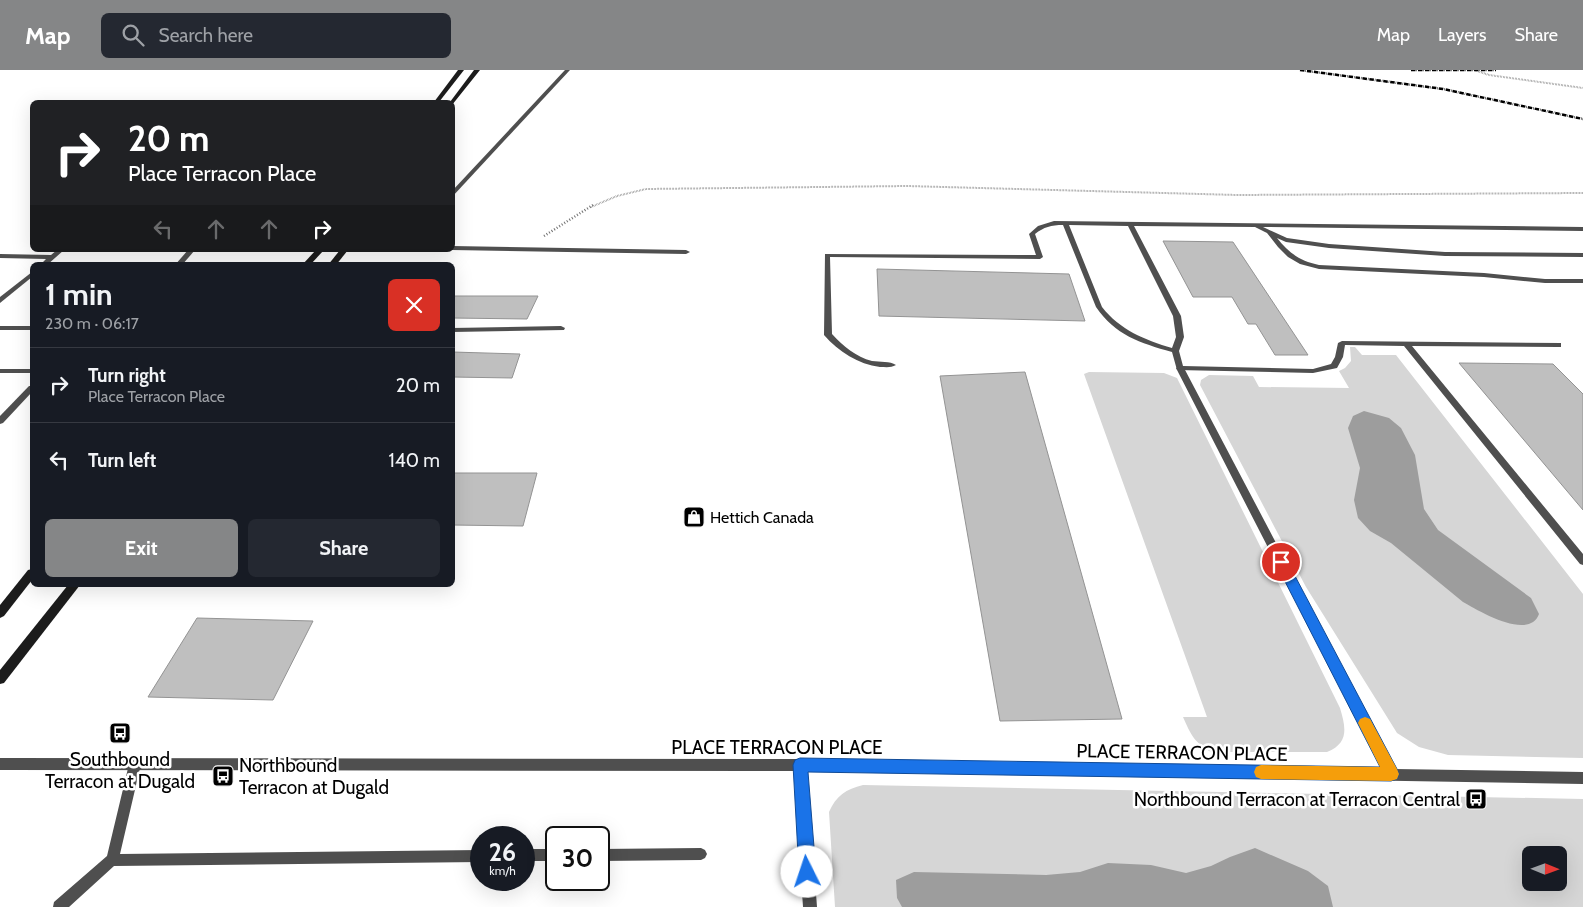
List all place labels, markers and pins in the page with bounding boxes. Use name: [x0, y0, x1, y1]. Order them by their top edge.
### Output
shop icon: Hettich Canada: [682, 505, 706, 529]
place label: Hettich Canada: [710, 508, 814, 527]
pin: [1260, 541, 1302, 583]
bus stop icon: Southbound Terracon at Dugald: [108, 721, 132, 745]
place label: Southbound Terracon at Dugald: [45, 748, 195, 793]
place label: Northbound Terracon at Dugald: [239, 754, 389, 799]
bus stop icon: Northbound Terracon at Dugald: [211, 764, 235, 788]
bus stop icon: Northbound Terracon at Terracon Central: [1464, 787, 1488, 811]
place label: Northbound Terracon at Terracon Central: [1134, 788, 1461, 811]

